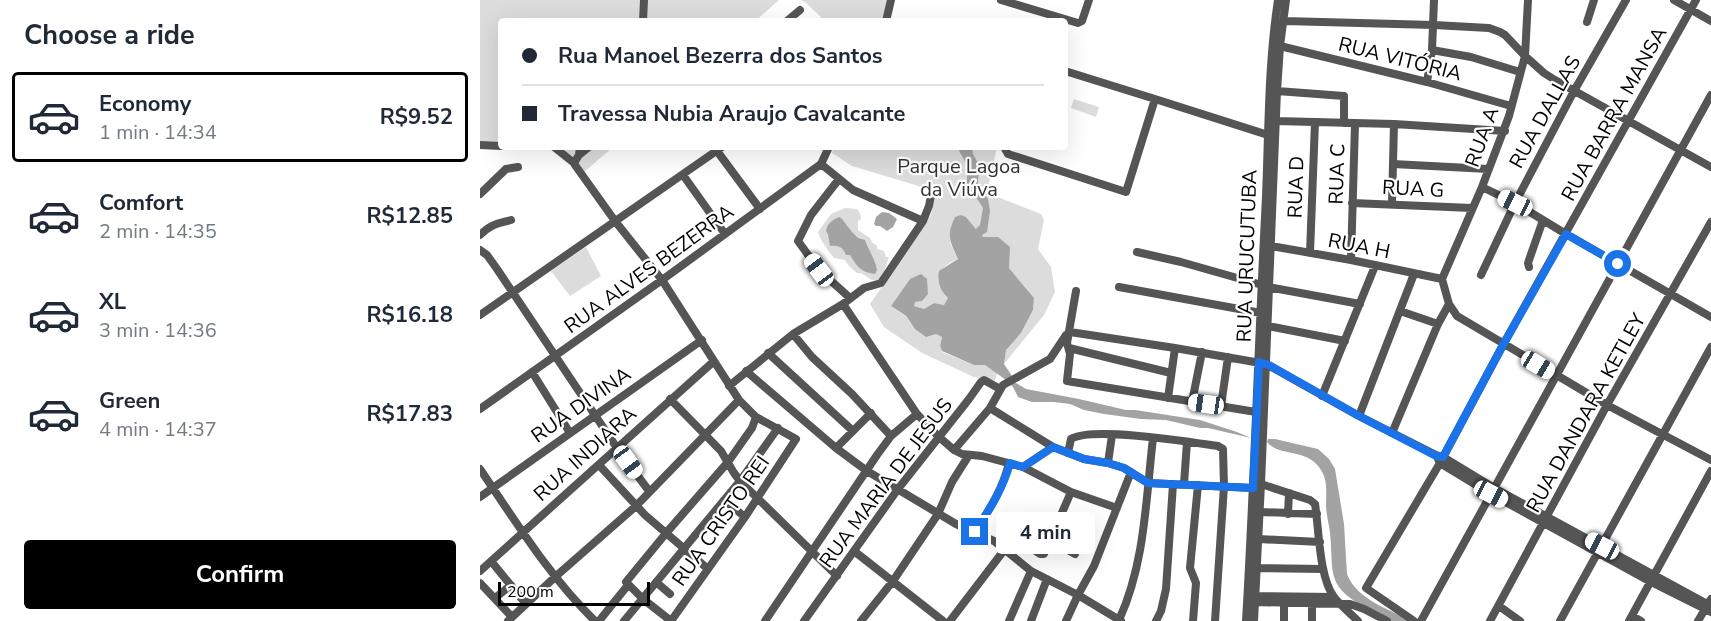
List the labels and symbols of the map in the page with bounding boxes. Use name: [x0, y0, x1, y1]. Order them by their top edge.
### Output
street label: RUA BARRA MANSA: [1555, 22, 1673, 206]
street label: RUA VITÓRIA: [1336, 31, 1465, 87]
street label: RUA DALLAS: [1503, 51, 1587, 173]
street label: RUA A: [1459, 103, 1505, 171]
street label: RUA C: [1322, 143, 1352, 205]
park label: Parque Lagoa da Viúva: [897, 153, 1021, 203]
street label: RUA D: [1281, 155, 1311, 219]
street label: RUA URUCUTUBA: [1230, 169, 1264, 343]
street label: RUA G: [1381, 174, 1445, 204]
car: [1495, 187, 1535, 219]
street label: RUA ALVES BEZERRA: [559, 198, 740, 340]
street label: RUA H: [1326, 227, 1392, 265]
car: [801, 250, 837, 290]
route start: [1604, 250, 1631, 277]
street label: RUA DANDARA KETLEY: [1520, 308, 1653, 517]
car: [1518, 348, 1558, 382]
street label: RUA DIVINA: [526, 360, 637, 449]
street label: RUA MARIA DE JESUS: [813, 393, 959, 573]
car: [1187, 393, 1225, 415]
street label: RUA INDIARA: [528, 400, 643, 507]
car: [610, 442, 646, 482]
street label: RUA CRISTO REI: [666, 450, 776, 592]
car: [1471, 478, 1511, 510]
callout: 4 min: [996, 511, 1095, 553]
route end: [961, 518, 988, 545]
car: [1582, 530, 1622, 562]
scale bar: [498, 579, 650, 606]

